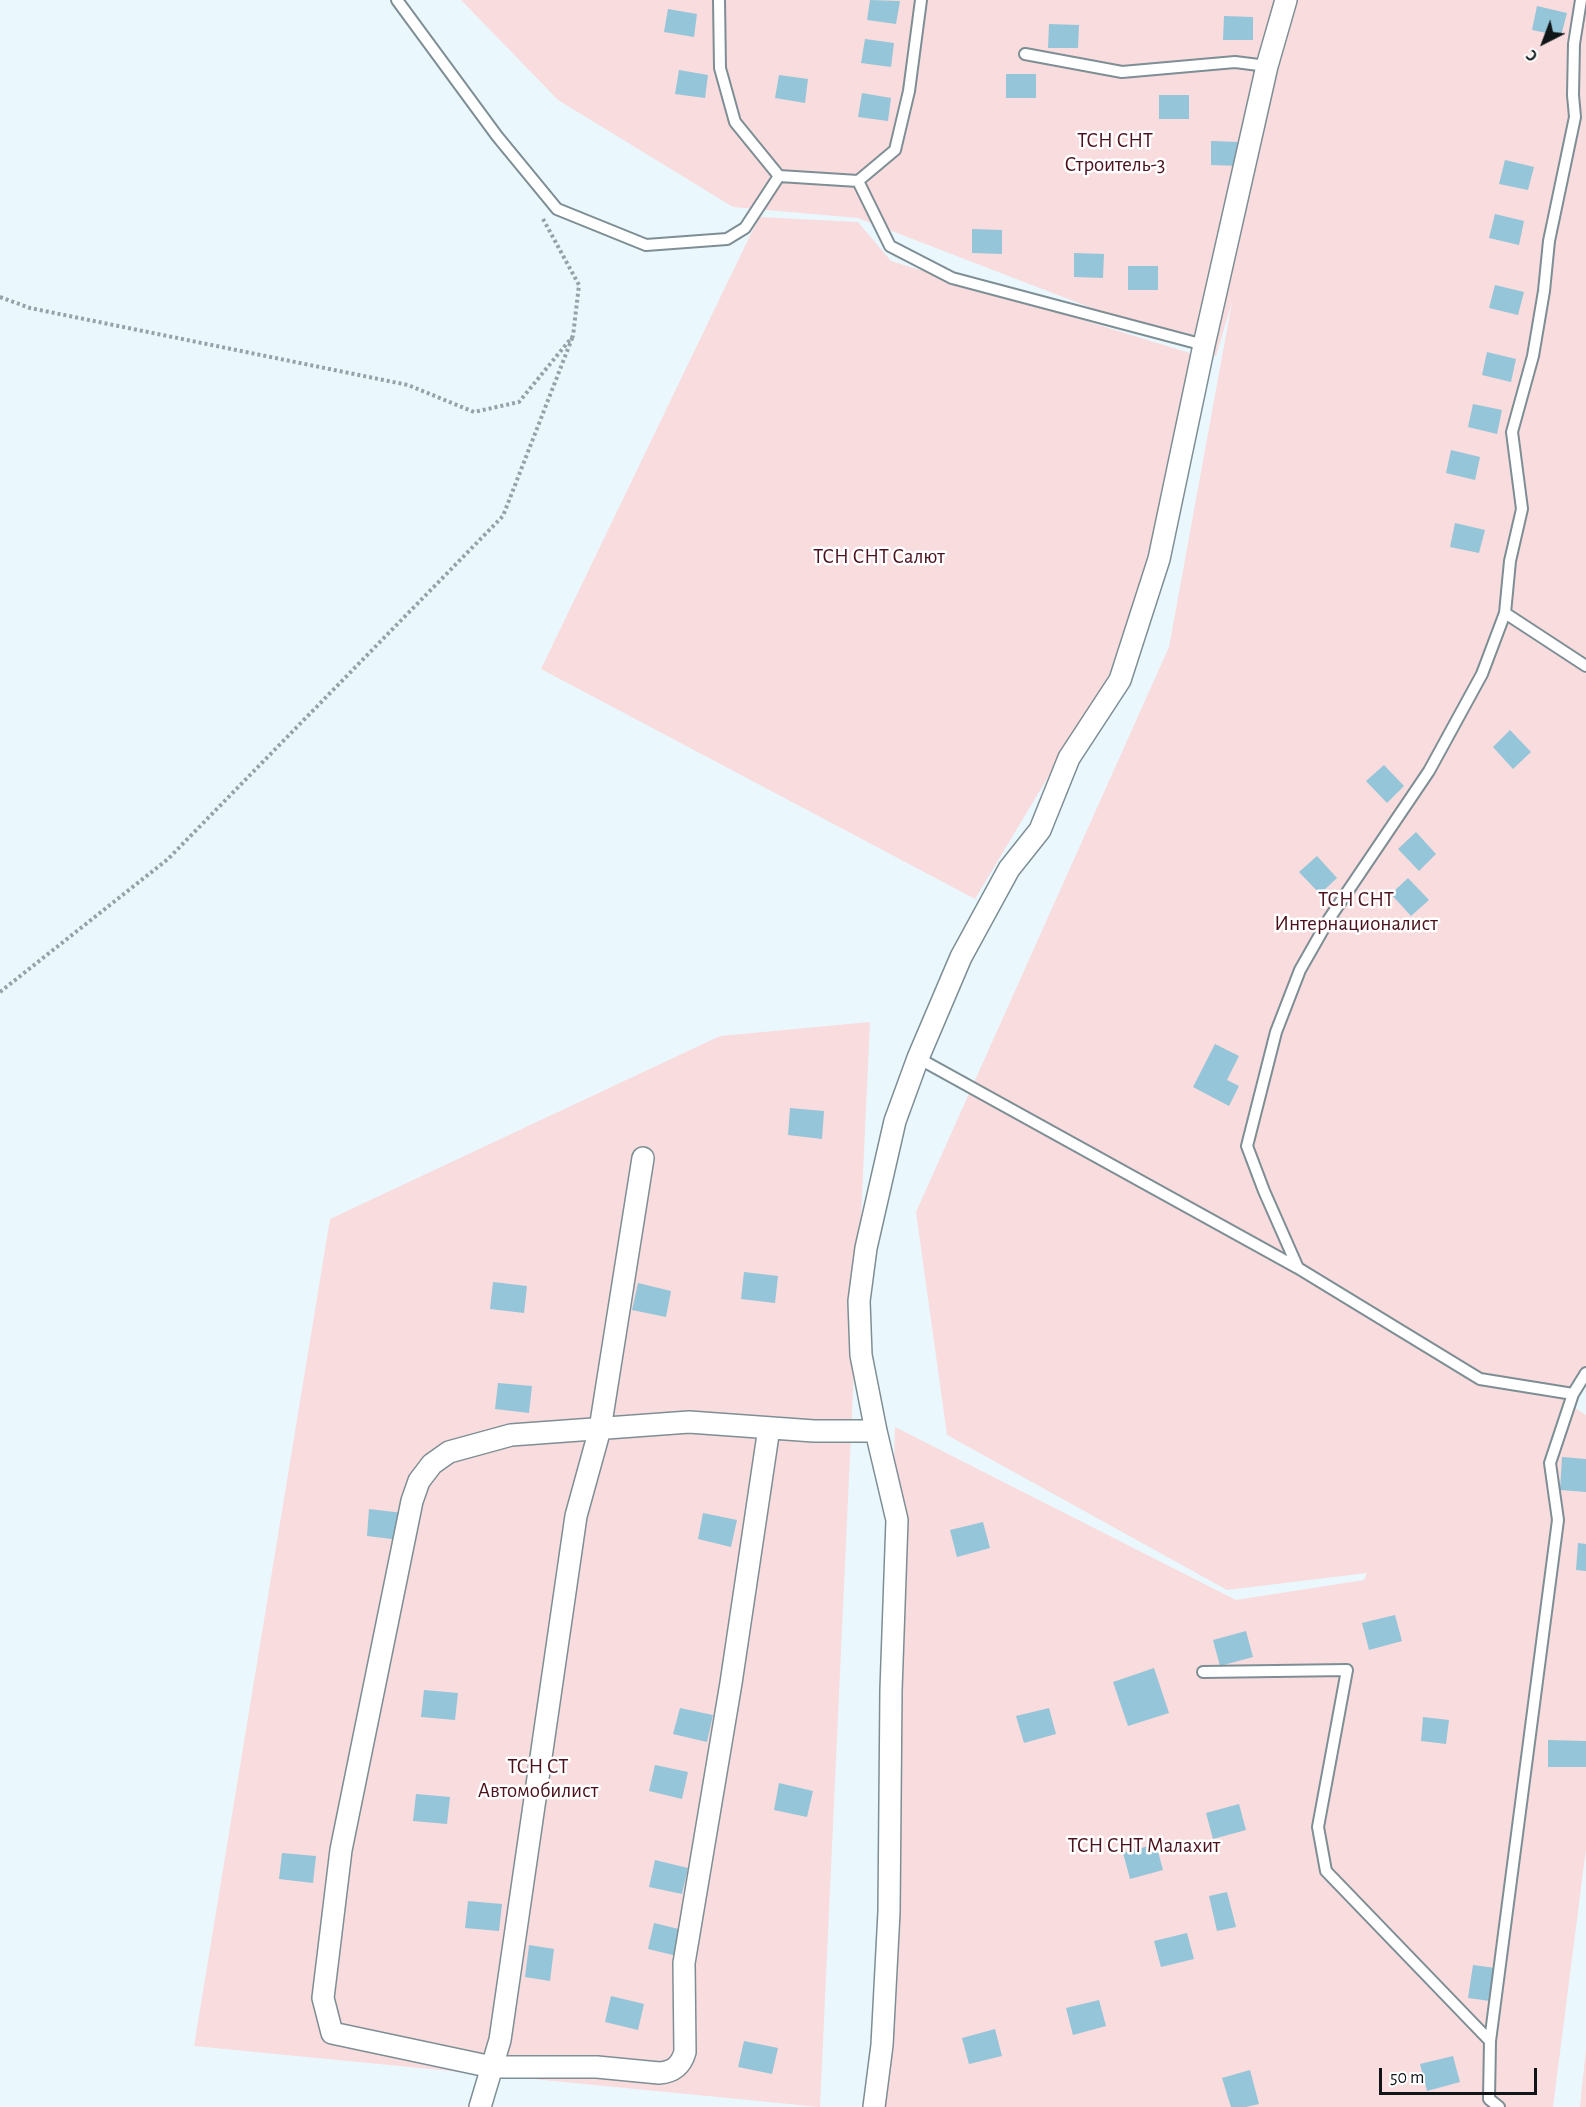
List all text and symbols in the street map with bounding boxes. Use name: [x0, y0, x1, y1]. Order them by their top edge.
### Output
north arrow: [1514, 12, 1574, 72]
text: С: [1523, 46, 1541, 64]
park label: ТСН СНТ Строитель-3: [1064, 128, 1166, 178]
park label: ТСН СНТ Салют: [813, 544, 945, 570]
park label: ТСН СНТ Интернационалист: [1274, 887, 1438, 937]
park label: ТСН СТ Автомобилист: [478, 1754, 598, 1804]
park label: ТСН СНТ Малахит: [1068, 1833, 1220, 1859]
scale bar: [1382, 2056, 1540, 2094]
text: 50 m: [1390, 2069, 1424, 2087]

